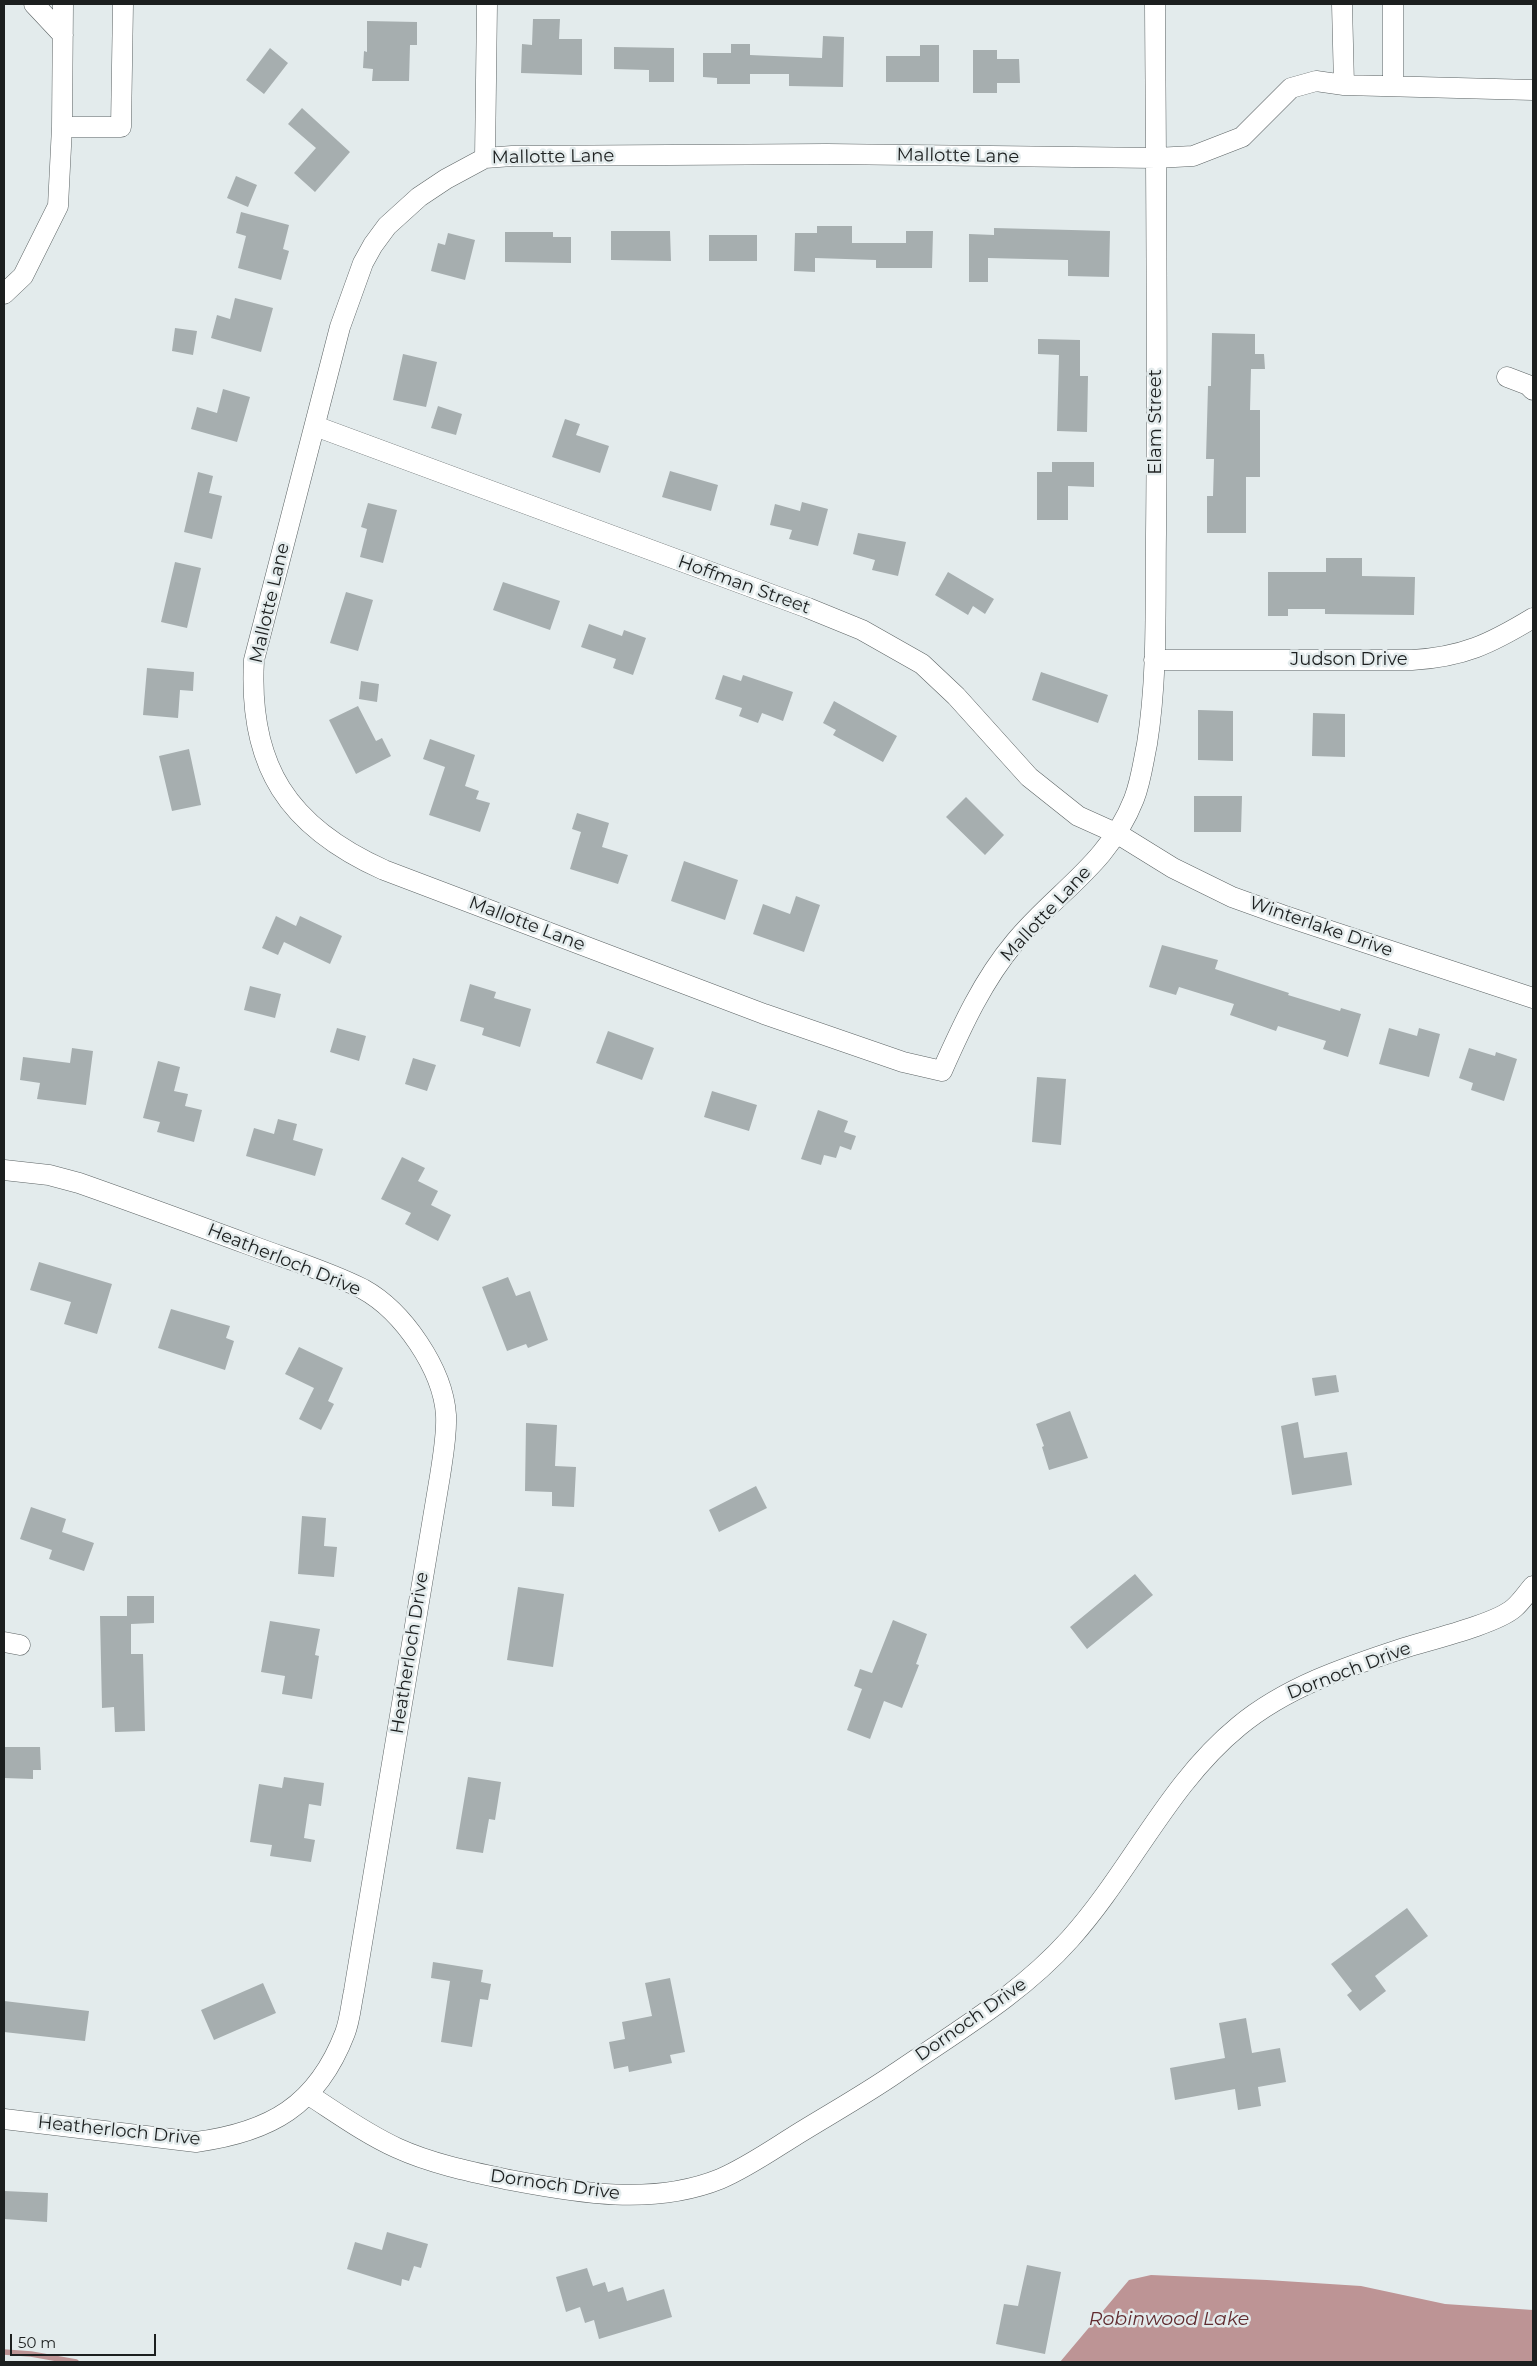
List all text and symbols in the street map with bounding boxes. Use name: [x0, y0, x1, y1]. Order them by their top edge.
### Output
street label: Mallotte Lane: [896, 144, 1020, 168]
street label: Mallotte Lane: [491, 145, 615, 169]
street label: Elam Street: [1145, 369, 1167, 475]
street label: Mallotte Lane: [246, 541, 294, 665]
street label: Hoffman Street: [675, 551, 813, 619]
street label: Judson Drive: [1290, 649, 1408, 671]
street label: Mallotte Lane: [996, 862, 1096, 966]
street label: Mallotte Lane: [466, 892, 588, 956]
street label: Winterlake Drive: [1246, 892, 1396, 962]
street label: Heatherloch Drive: [204, 1219, 364, 1301]
street label: Heatherloch Drive: [387, 1571, 433, 1735]
street label: Dornoch Drive: [1284, 1637, 1414, 1705]
street label: Dornoch Drive: [911, 1974, 1031, 2066]
street label: Heatherloch Drive: [37, 2112, 201, 2150]
street label: Dornoch Drive: [489, 2165, 621, 2205]
water label: Robinwood Lake: [1089, 2308, 1249, 2330]
scale bar: [12, 2324, 159, 2356]
text: 50 m: [18, 2333, 56, 2352]

